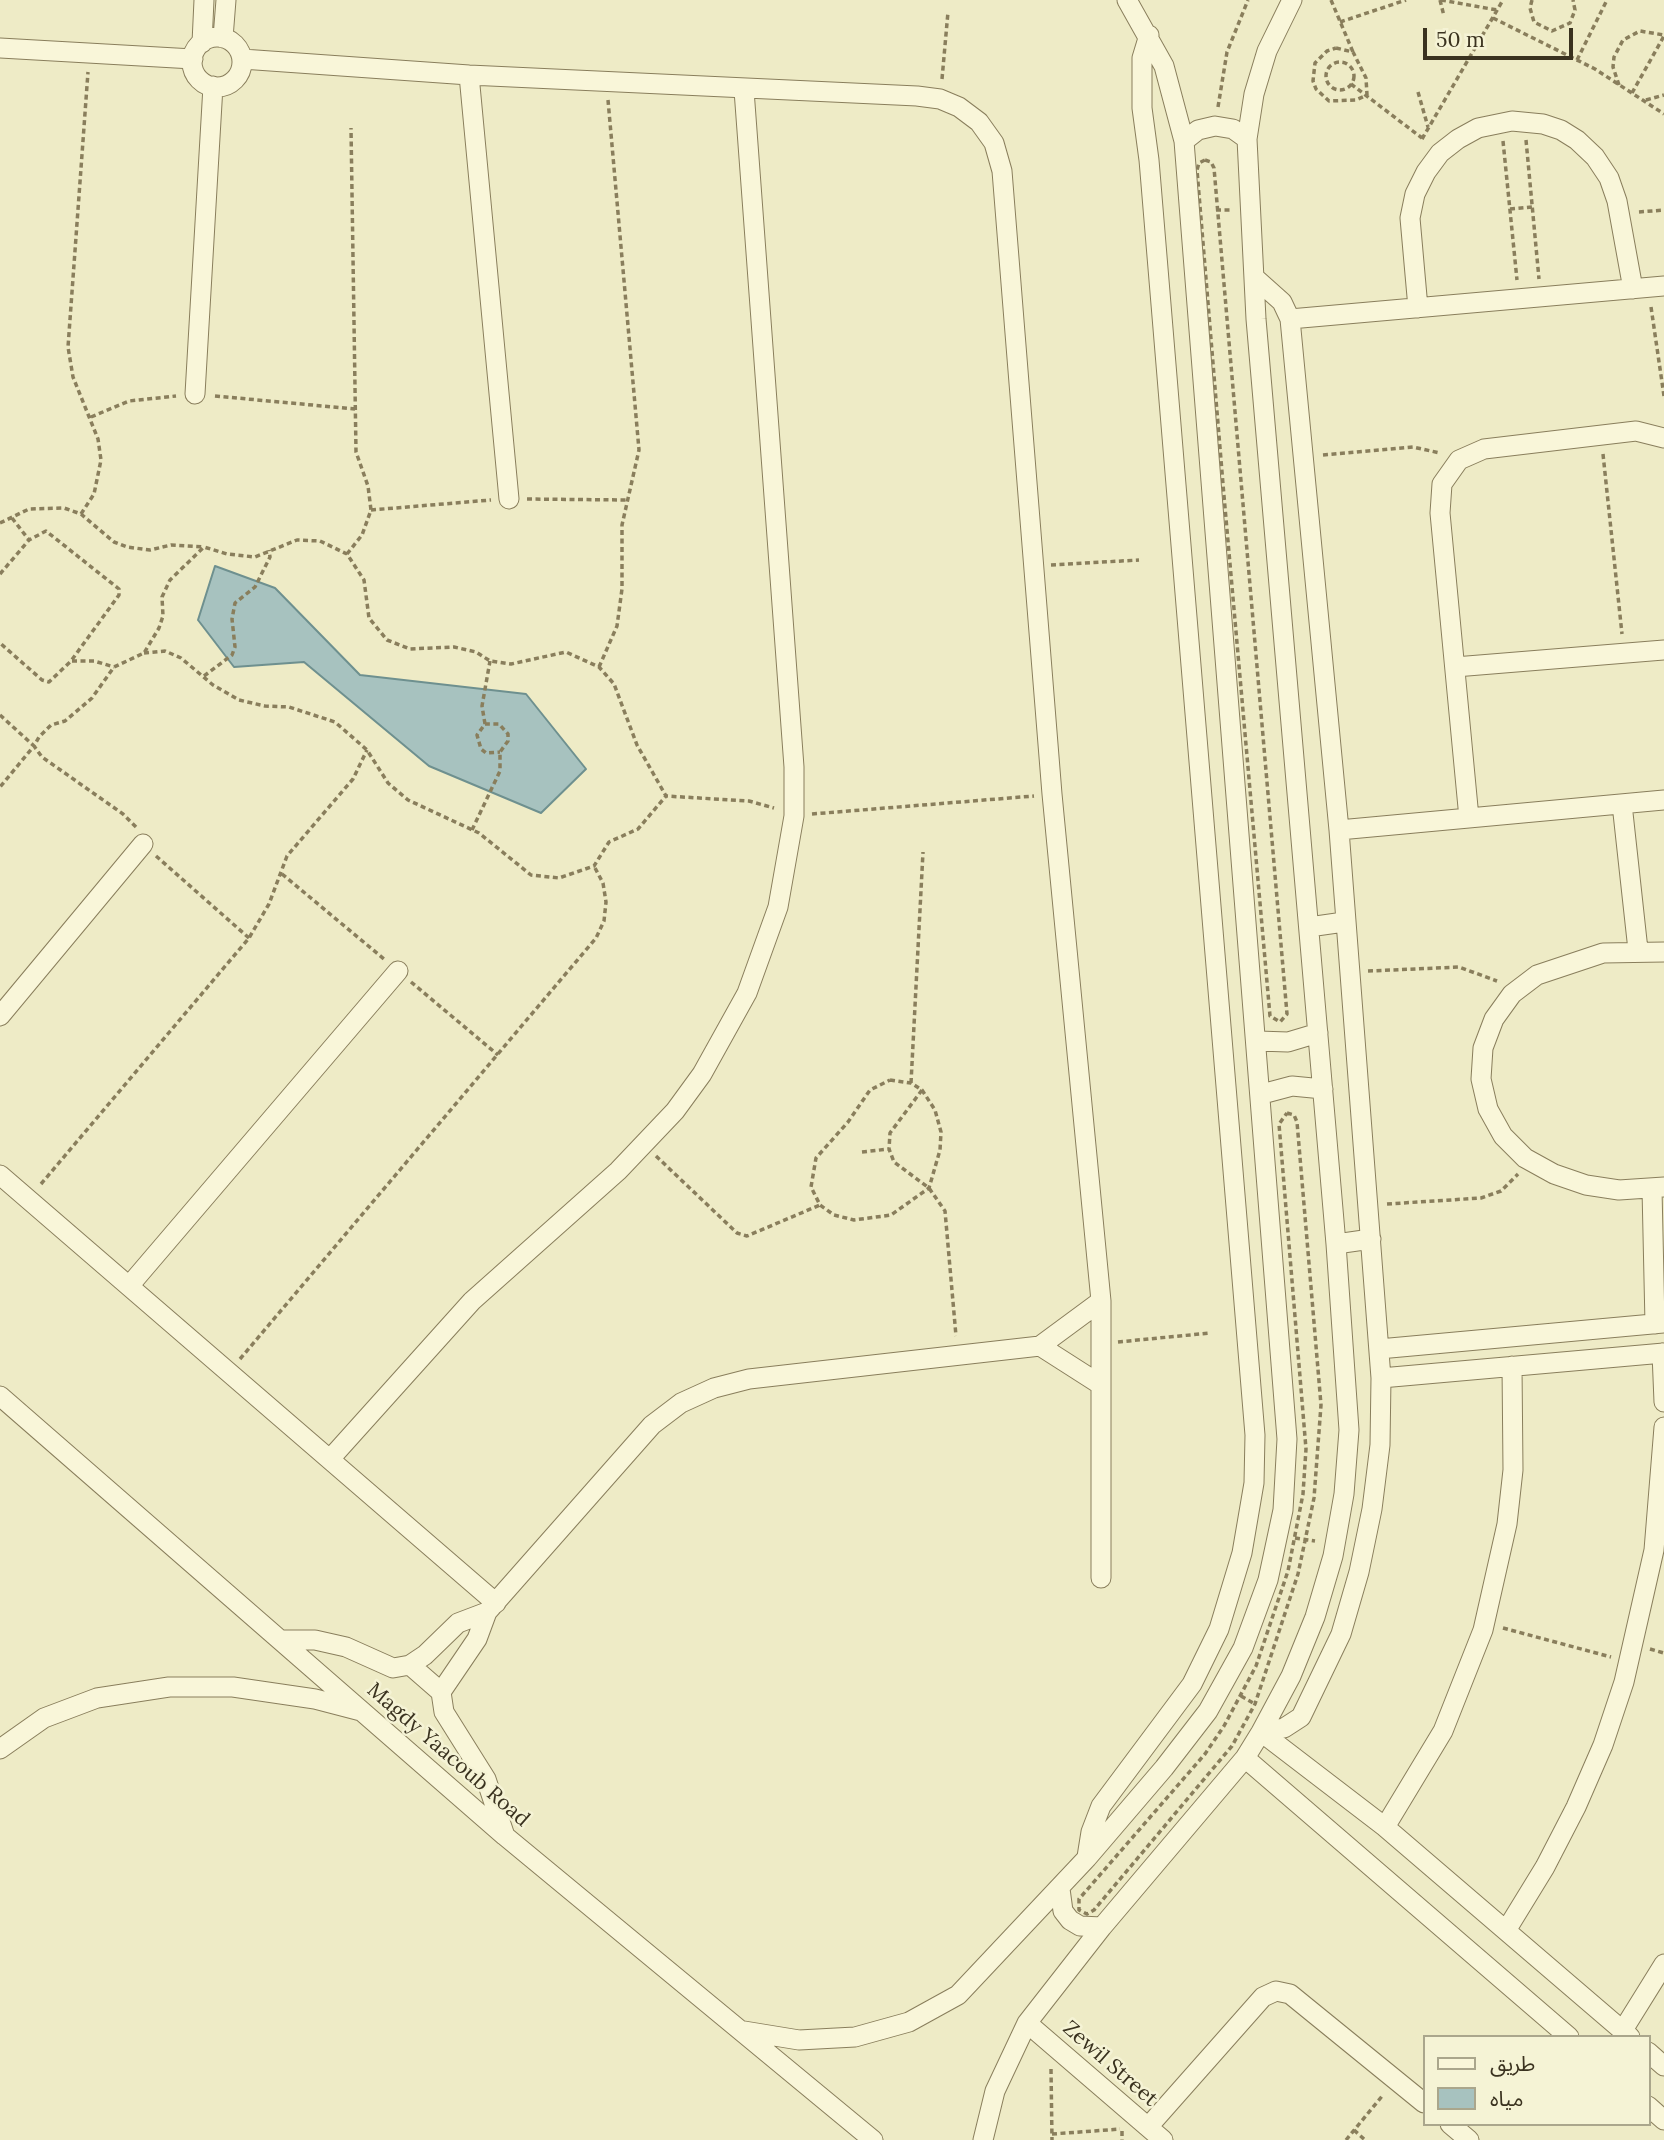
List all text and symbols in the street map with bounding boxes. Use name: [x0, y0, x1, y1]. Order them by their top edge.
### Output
scale bar: [1426, 14, 1576, 58]
text: 50 m: [1436, 26, 1485, 53]
street label: Magdy Yaacoub Road: [362, 1678, 534, 1832]
street label: Zewil Street: [1057, 2016, 1163, 2112]
legend: [1422, 2035, 1650, 2126]
text: طريق: [1490, 2050, 1535, 2077]
text: مياه: [1490, 2085, 1523, 2112]

